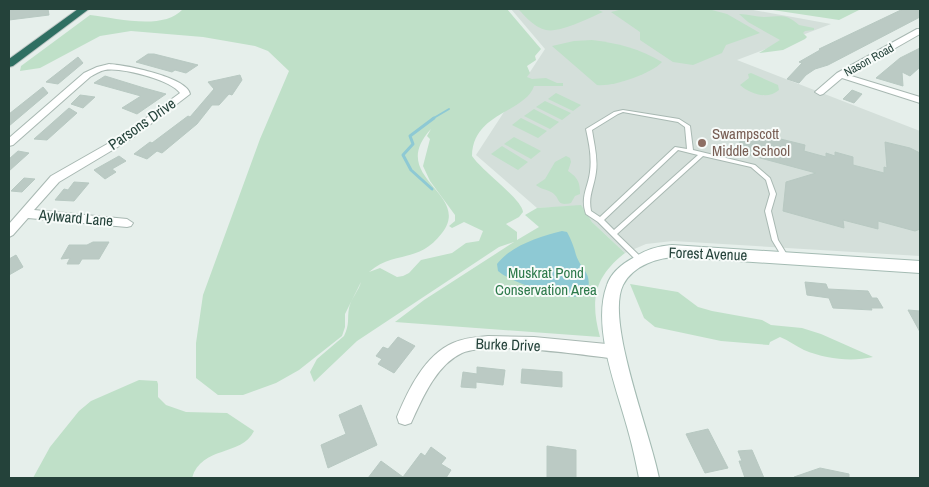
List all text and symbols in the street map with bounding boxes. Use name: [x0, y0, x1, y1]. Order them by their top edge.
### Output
street label: Nason Road: [841, 40, 897, 80]
street label: Parsons Drive: [104, 93, 180, 155]
place label: Swampscott Middle School: [712, 123, 790, 161]
marker: Swampscott Middle School: [696, 137, 708, 149]
street label: Aylward Lane: [37, 204, 114, 231]
street label: Forest Avenue: [668, 242, 748, 265]
park label: Muskrat Pond Conservation Area: [495, 262, 597, 300]
street label: Burke Drive: [475, 333, 541, 356]

